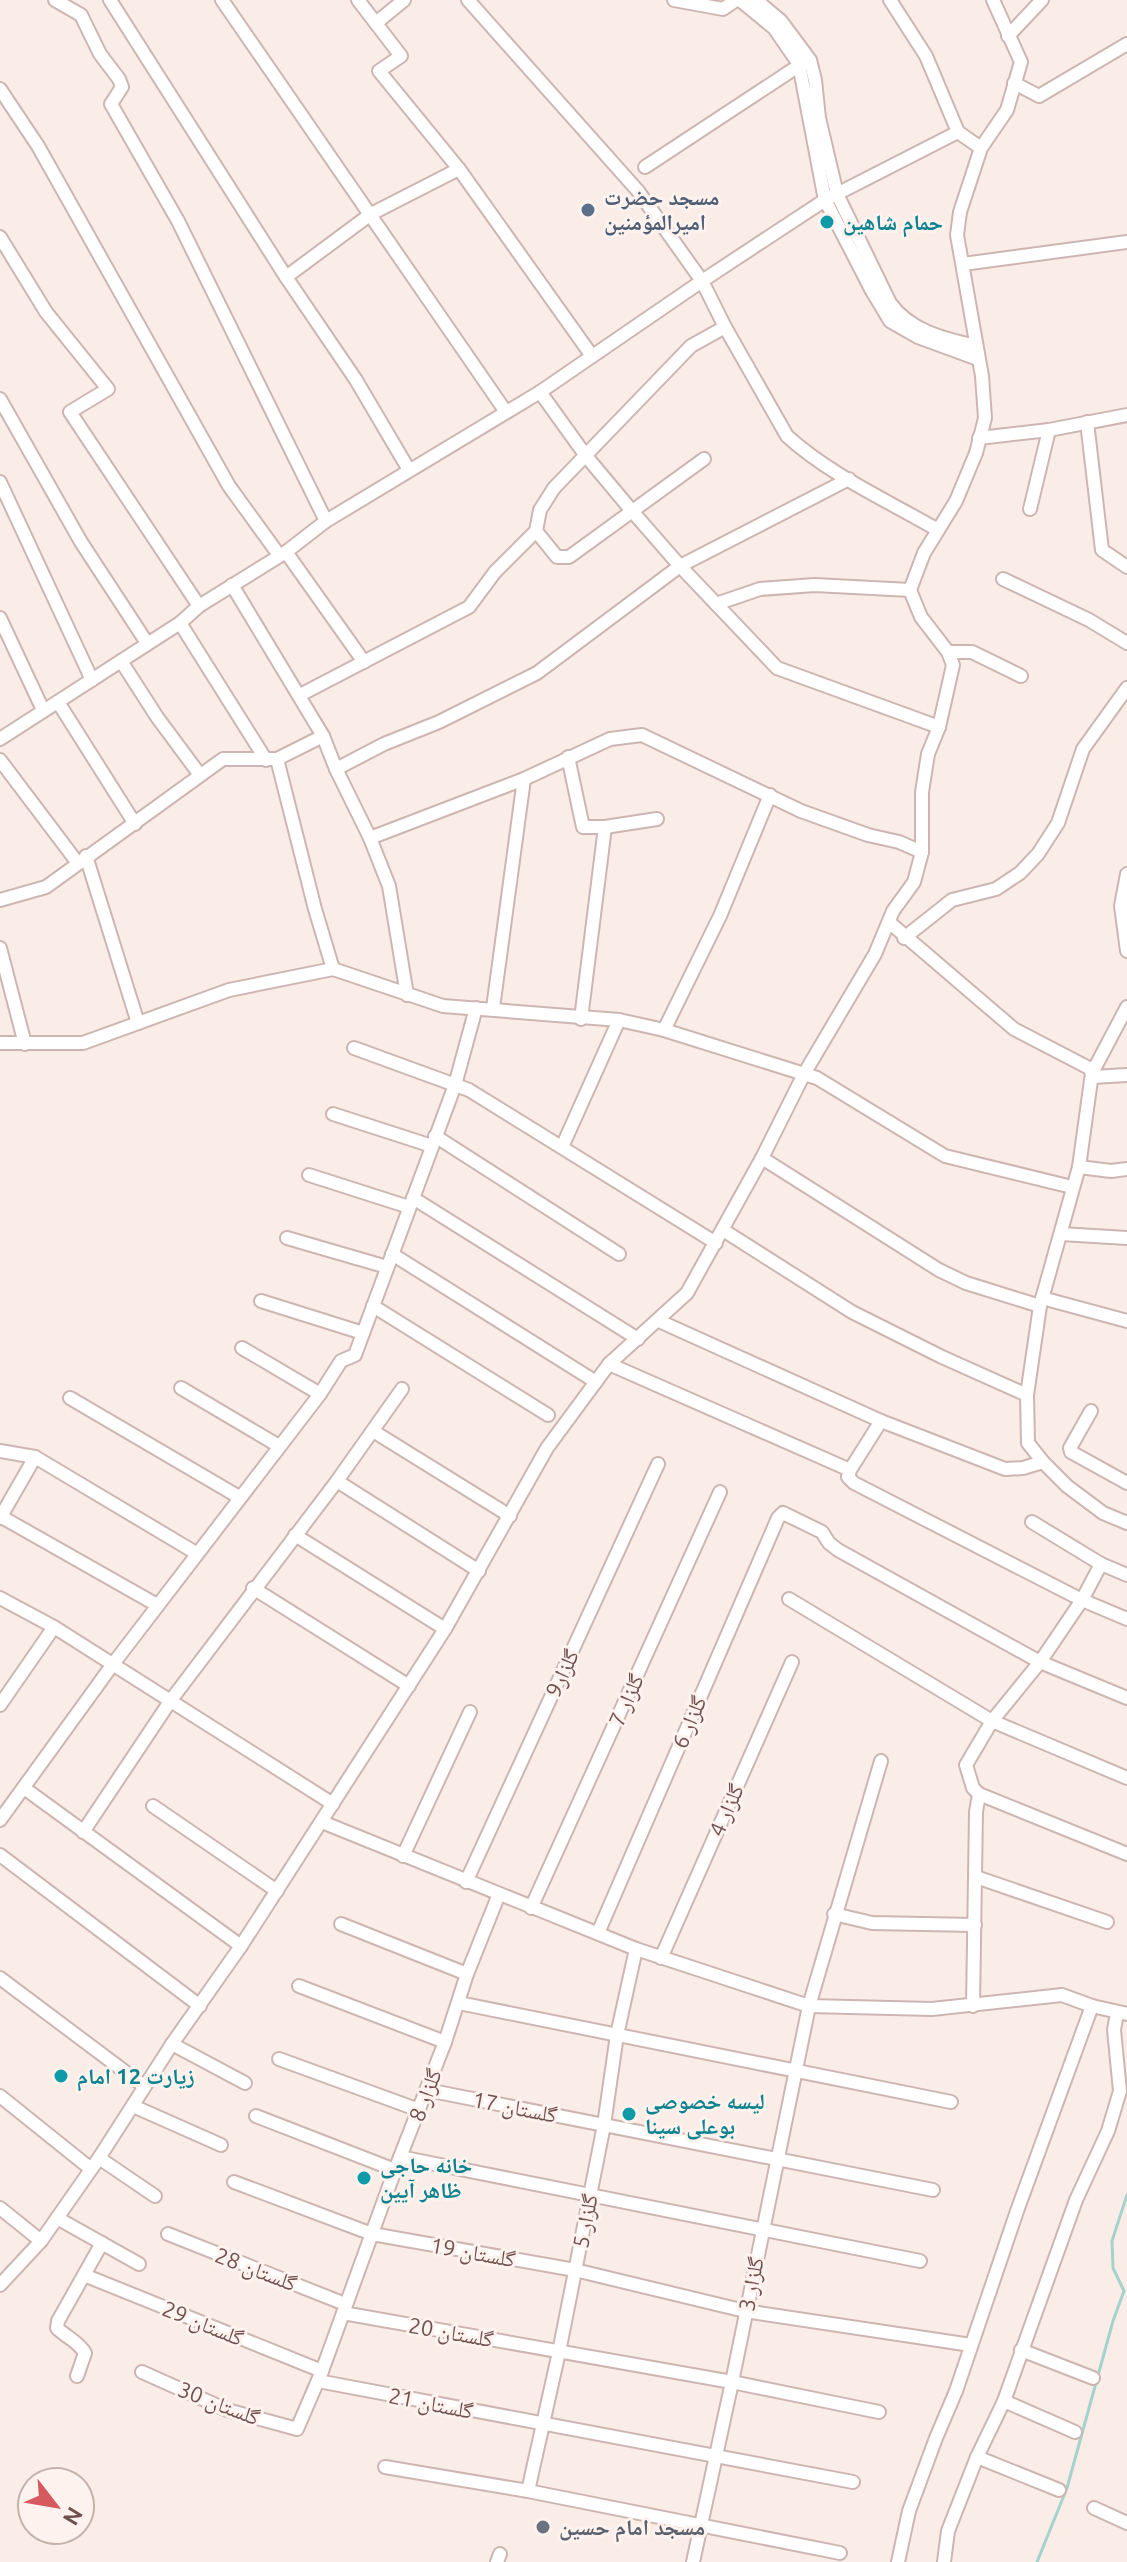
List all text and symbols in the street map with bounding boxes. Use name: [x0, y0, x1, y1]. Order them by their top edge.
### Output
place label: مسجد حضرت امیرالمؤمنین: [604, 184, 719, 236]
marker: مسجد حضرت امیرالمؤمنین: [579, 201, 597, 219]
place label: حمام شاهین: [843, 209, 943, 238]
marker: حمام شاهین: [818, 213, 836, 231]
street label: گلزار9: [540, 1645, 584, 1701]
street label: گلزار 7: [603, 1670, 649, 1730]
street label: گلزار 6: [666, 1692, 712, 1752]
street label: گلزار 4: [703, 1780, 749, 1840]
place label: زیارت 12 امام: [77, 2063, 195, 2092]
street label: گلزار 8: [403, 2065, 447, 2125]
marker: زیارت 12 امام: [52, 2067, 70, 2085]
street label: گلستان 17: [470, 2086, 559, 2129]
place label: لیسه خصوصی بوعلی سینا: [645, 2088, 765, 2140]
marker: لیسه خصوصی بوعلی سینا: [620, 2105, 638, 2123]
place label: خانه حاجی ظاهر آیین: [380, 2152, 472, 2204]
marker: خانه حاجی ظاهر آیین: [355, 2169, 373, 2187]
street label: گلزار 5: [567, 2192, 603, 2250]
street label: گلستان 19: [429, 2232, 517, 2273]
street label: گلستان 28: [211, 2242, 301, 2297]
street label: گلزار 3: [733, 2255, 769, 2313]
street label: گلستان 29: [158, 2295, 247, 2352]
street label: گلستان 20: [407, 2312, 495, 2353]
street label: گلستان 30: [174, 2376, 264, 2431]
street label: گلستان 21: [386, 2382, 475, 2425]
north arrow: [16, 2466, 96, 2546]
text: N: [59, 2503, 89, 2530]
place label: مسجد امام حسین: [559, 2514, 705, 2543]
marker: مسجد امام حسین: [534, 2518, 552, 2536]

